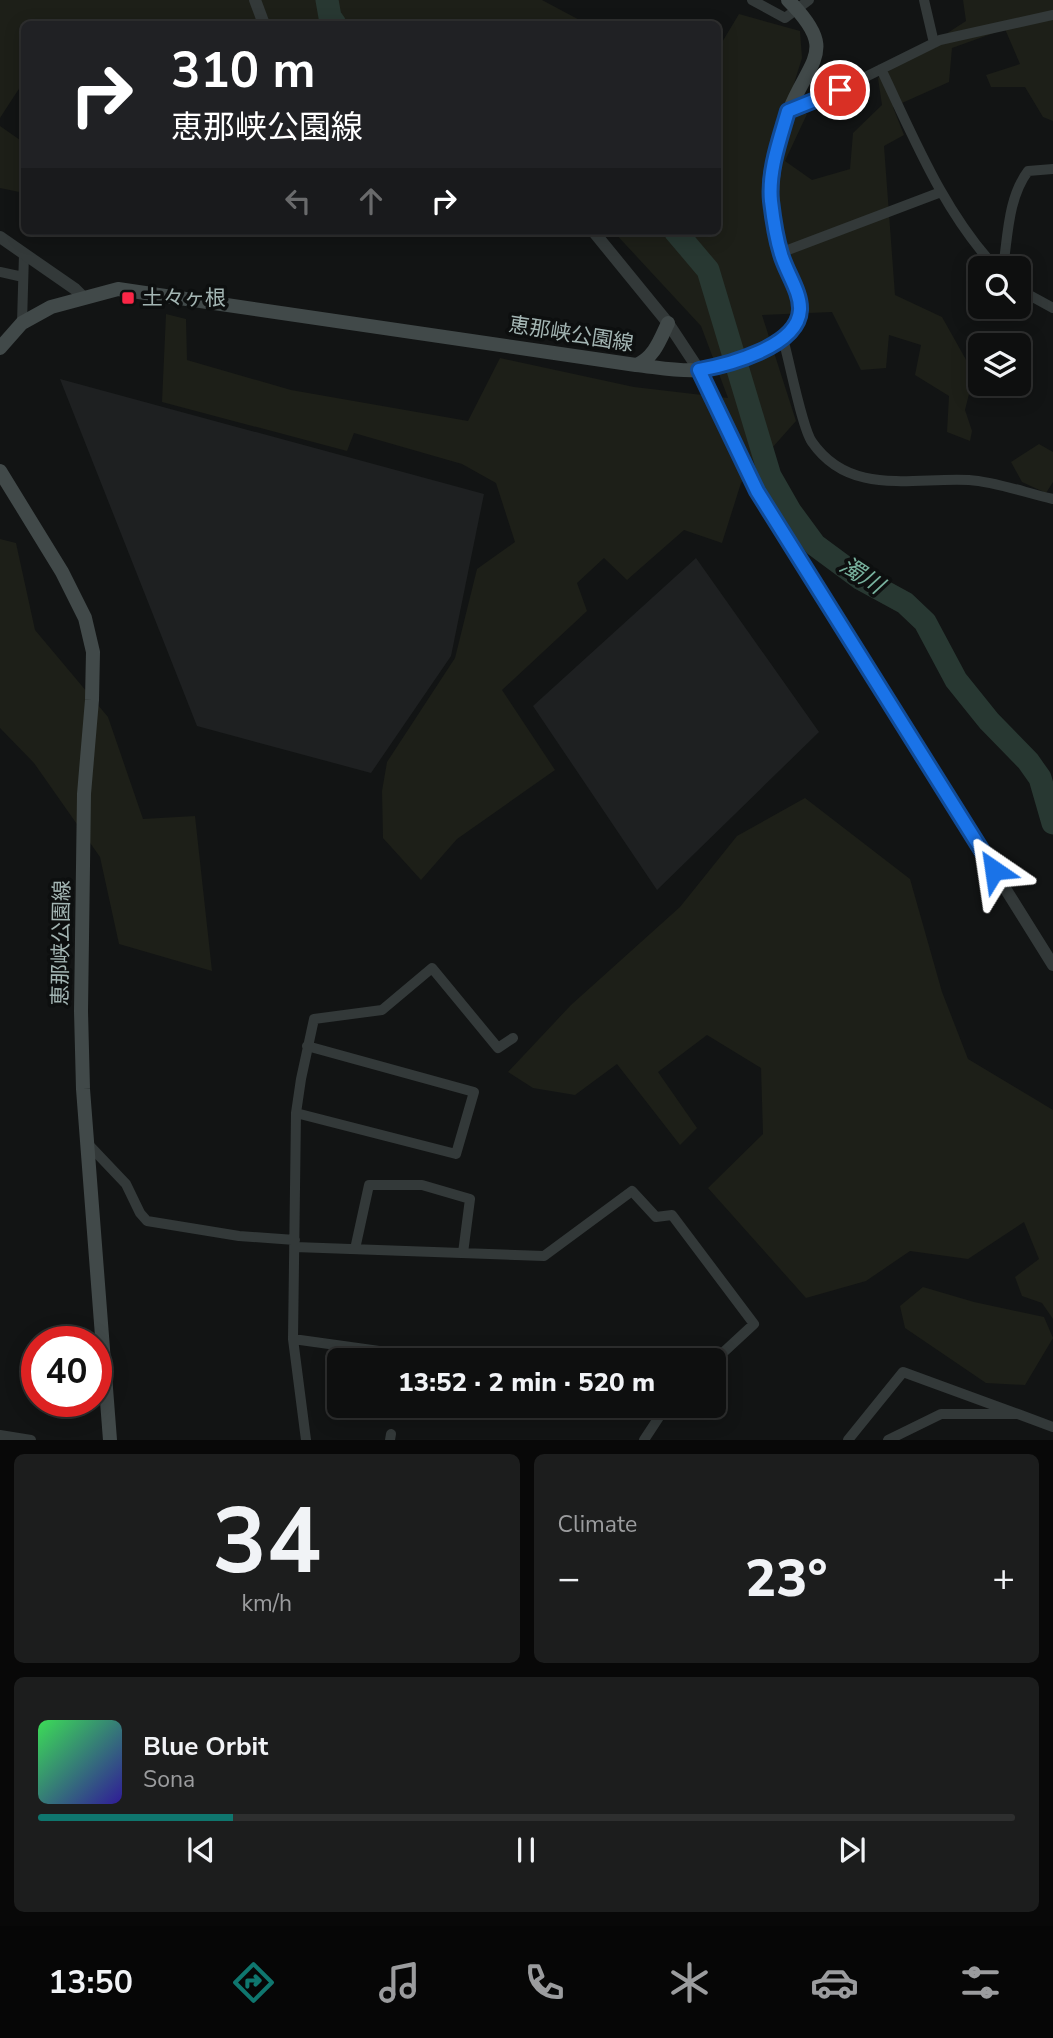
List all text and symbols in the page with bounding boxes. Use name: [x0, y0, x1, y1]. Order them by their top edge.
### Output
text: 310 m: [171, 37, 315, 104]
icon: right: [56, 49, 147, 140]
pin: [810, 60, 870, 120]
icon: arrive: [821, 71, 859, 109]
text: 恵那峡公園線: [171, 106, 363, 149]
icon: left: [279, 182, 317, 220]
icon: ahead: [352, 182, 390, 220]
icon: right: [425, 182, 463, 220]
map controls: [968, 256, 1031, 396]
button: search: [968, 256, 1031, 319]
place label: 土々ヶ根: [142, 284, 226, 312]
marker: 土々ヶ根: [120, 290, 136, 306]
street label: 恵那峡公園線: [507, 310, 635, 358]
button: layers: [968, 333, 1031, 396]
water label: 濁川: [834, 550, 892, 603]
position arrow: [957, 833, 1031, 907]
street label: 恵那峡公園線: [46, 880, 76, 1006]
speed limit sign: 40: [21, 1326, 112, 1417]
text: 13:52 · 2 min · 520 m: [398, 1365, 655, 1400]
text: 34: [212, 1480, 321, 1604]
text: Climate: [558, 1509, 637, 1540]
text: 23°: [745, 1543, 827, 1614]
text: −: [558, 1553, 580, 1604]
text: +: [992, 1553, 1015, 1604]
text: km/h: [241, 1588, 292, 1619]
text: Blue Orbit: [143, 1729, 268, 1764]
text: Sona: [143, 1764, 195, 1795]
icon: previous: [182, 1831, 220, 1869]
icon: pause: [507, 1831, 545, 1869]
icon: next: [833, 1831, 871, 1869]
icon: directions: [229, 1958, 278, 2007]
icon: music: [375, 1958, 424, 2007]
icon: phone: [520, 1958, 569, 2007]
icon: climate: [665, 1958, 714, 2007]
icon: car: [810, 1958, 859, 2007]
icon: filters: [956, 1958, 1005, 2007]
text: 13:50: [48, 1961, 133, 2004]

